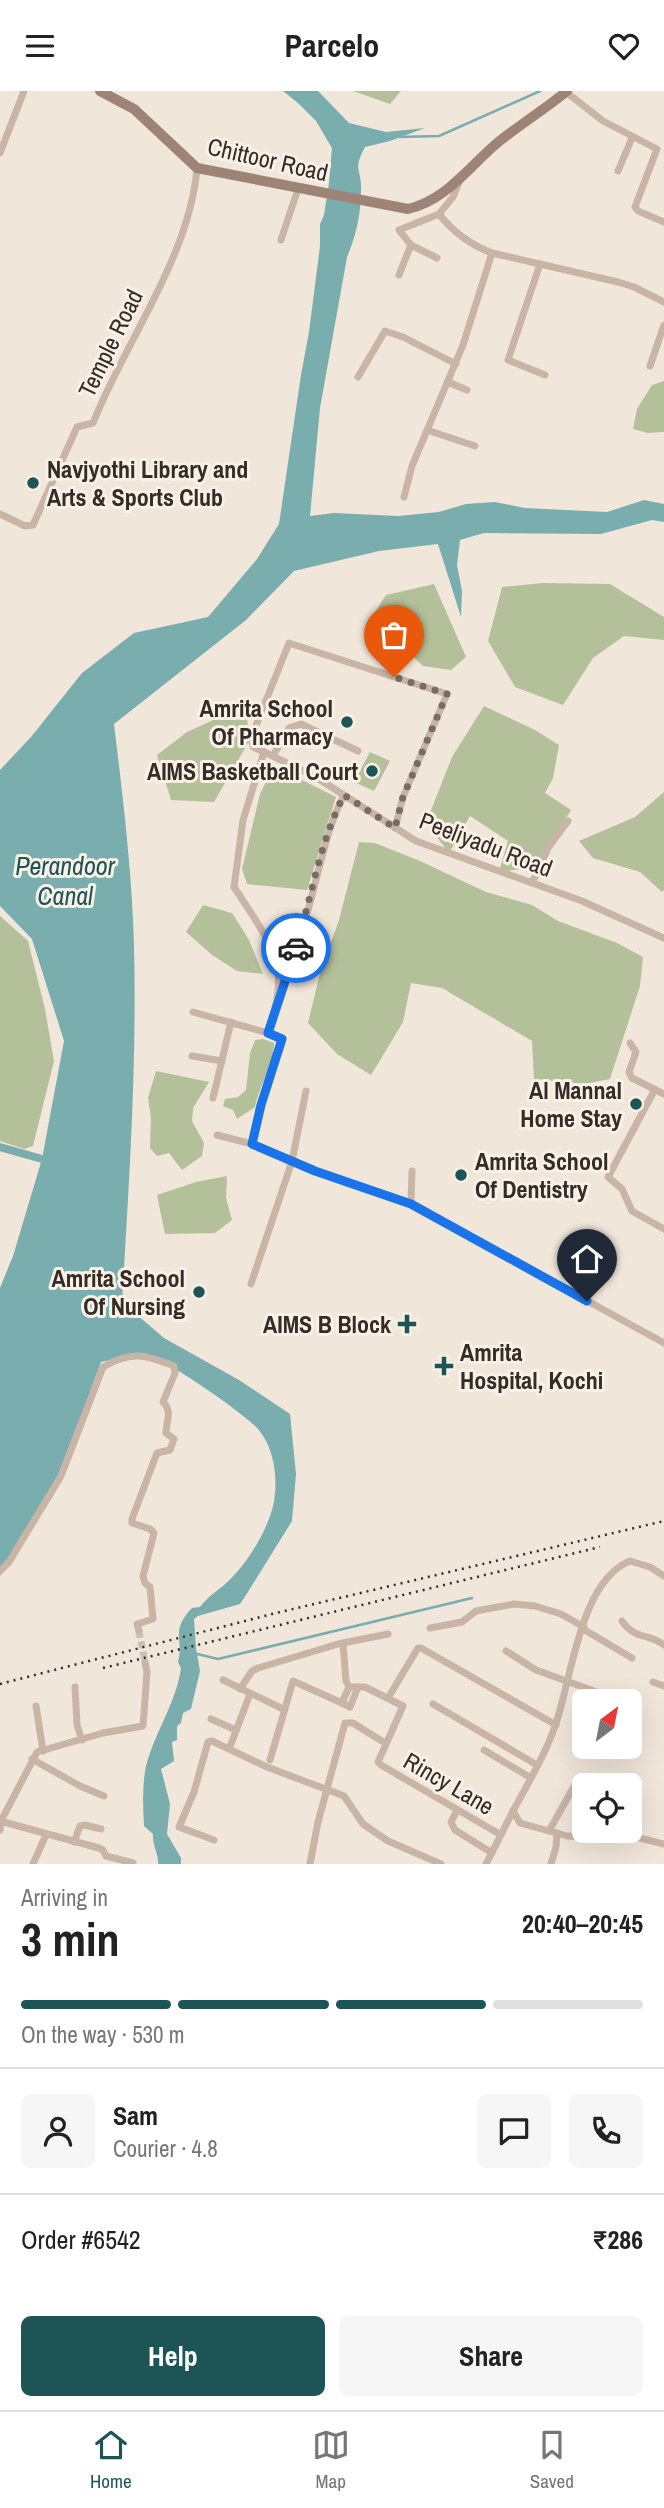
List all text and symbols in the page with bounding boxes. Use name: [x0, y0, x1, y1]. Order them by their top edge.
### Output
text: Parcelo: [285, 24, 379, 67]
icon: menu: [21, 27, 59, 65]
icon: heart: [605, 27, 643, 65]
street label: Chittoor Road: [205, 130, 331, 188]
street label: Temple Road: [70, 284, 150, 402]
place label: Navjyothi Library and Arts & Sports Club: [47, 453, 248, 513]
marker: Navjyothi Library and Arts & Sports Club: [25, 475, 41, 491]
pin: [364, 605, 424, 677]
icon: bag: [375, 616, 413, 654]
place label: Amrita School Of Pharmacy: [200, 692, 333, 752]
marker: Amrita School Of Pharmacy: [339, 714, 355, 730]
place label: AIMS Basketball Court: [147, 755, 358, 787]
marker: AIMS Basketball Court: [364, 763, 380, 779]
street label: Peeliyadu Road: [415, 804, 557, 884]
water label: Perandoor Canal: [15, 848, 116, 913]
courier: [261, 913, 331, 983]
icon: car: [277, 929, 315, 967]
place label: Al Mannal Home Stay: [520, 1074, 622, 1134]
marker: Al Mannal Home Stay: [628, 1096, 644, 1112]
place label: Amrita School Of Dentistry: [475, 1145, 608, 1205]
marker: Amrita School Of Dentistry: [453, 1167, 469, 1183]
pin: [557, 1229, 617, 1301]
icon: home: [568, 1240, 606, 1278]
place label: Amrita School Of Nursing: [52, 1262, 185, 1322]
marker: Amrita School Of Nursing: [191, 1284, 207, 1300]
place label: AIMS B Block: [263, 1308, 391, 1340]
marker: AIMS B Block: [397, 1314, 417, 1334]
place label: Amrita Hospital, Kochi: [460, 1336, 603, 1396]
marker: Amrita Hospital, Kochi: [434, 1356, 454, 1376]
north arrow: [572, 1689, 642, 1759]
map controls: [572, 1689, 642, 1843]
street label: Rincy Lane: [398, 1744, 500, 1822]
button: locate: [572, 1773, 642, 1843]
text: Arriving in: [21, 1882, 108, 1913]
text: 20:40–20:45: [522, 1906, 643, 1941]
text: 3 min: [21, 1908, 120, 1970]
text: On the way · 530 m: [21, 2019, 185, 2050]
button: person: [21, 2094, 95, 2168]
button: chat: [477, 2094, 551, 2168]
button: phone: [569, 2094, 643, 2168]
text: Sam: [113, 2098, 158, 2133]
text: Courier · 4.8: [113, 2133, 218, 2164]
text: Order #6542: [21, 2222, 141, 2257]
text: ₹286: [592, 2222, 643, 2257]
button: Help: [21, 2316, 325, 2396]
button: Share: [339, 2316, 643, 2396]
tab: Home: [90, 2426, 132, 2494]
tab: Map: [312, 2426, 350, 2494]
tab: Saved: [530, 2426, 574, 2494]

